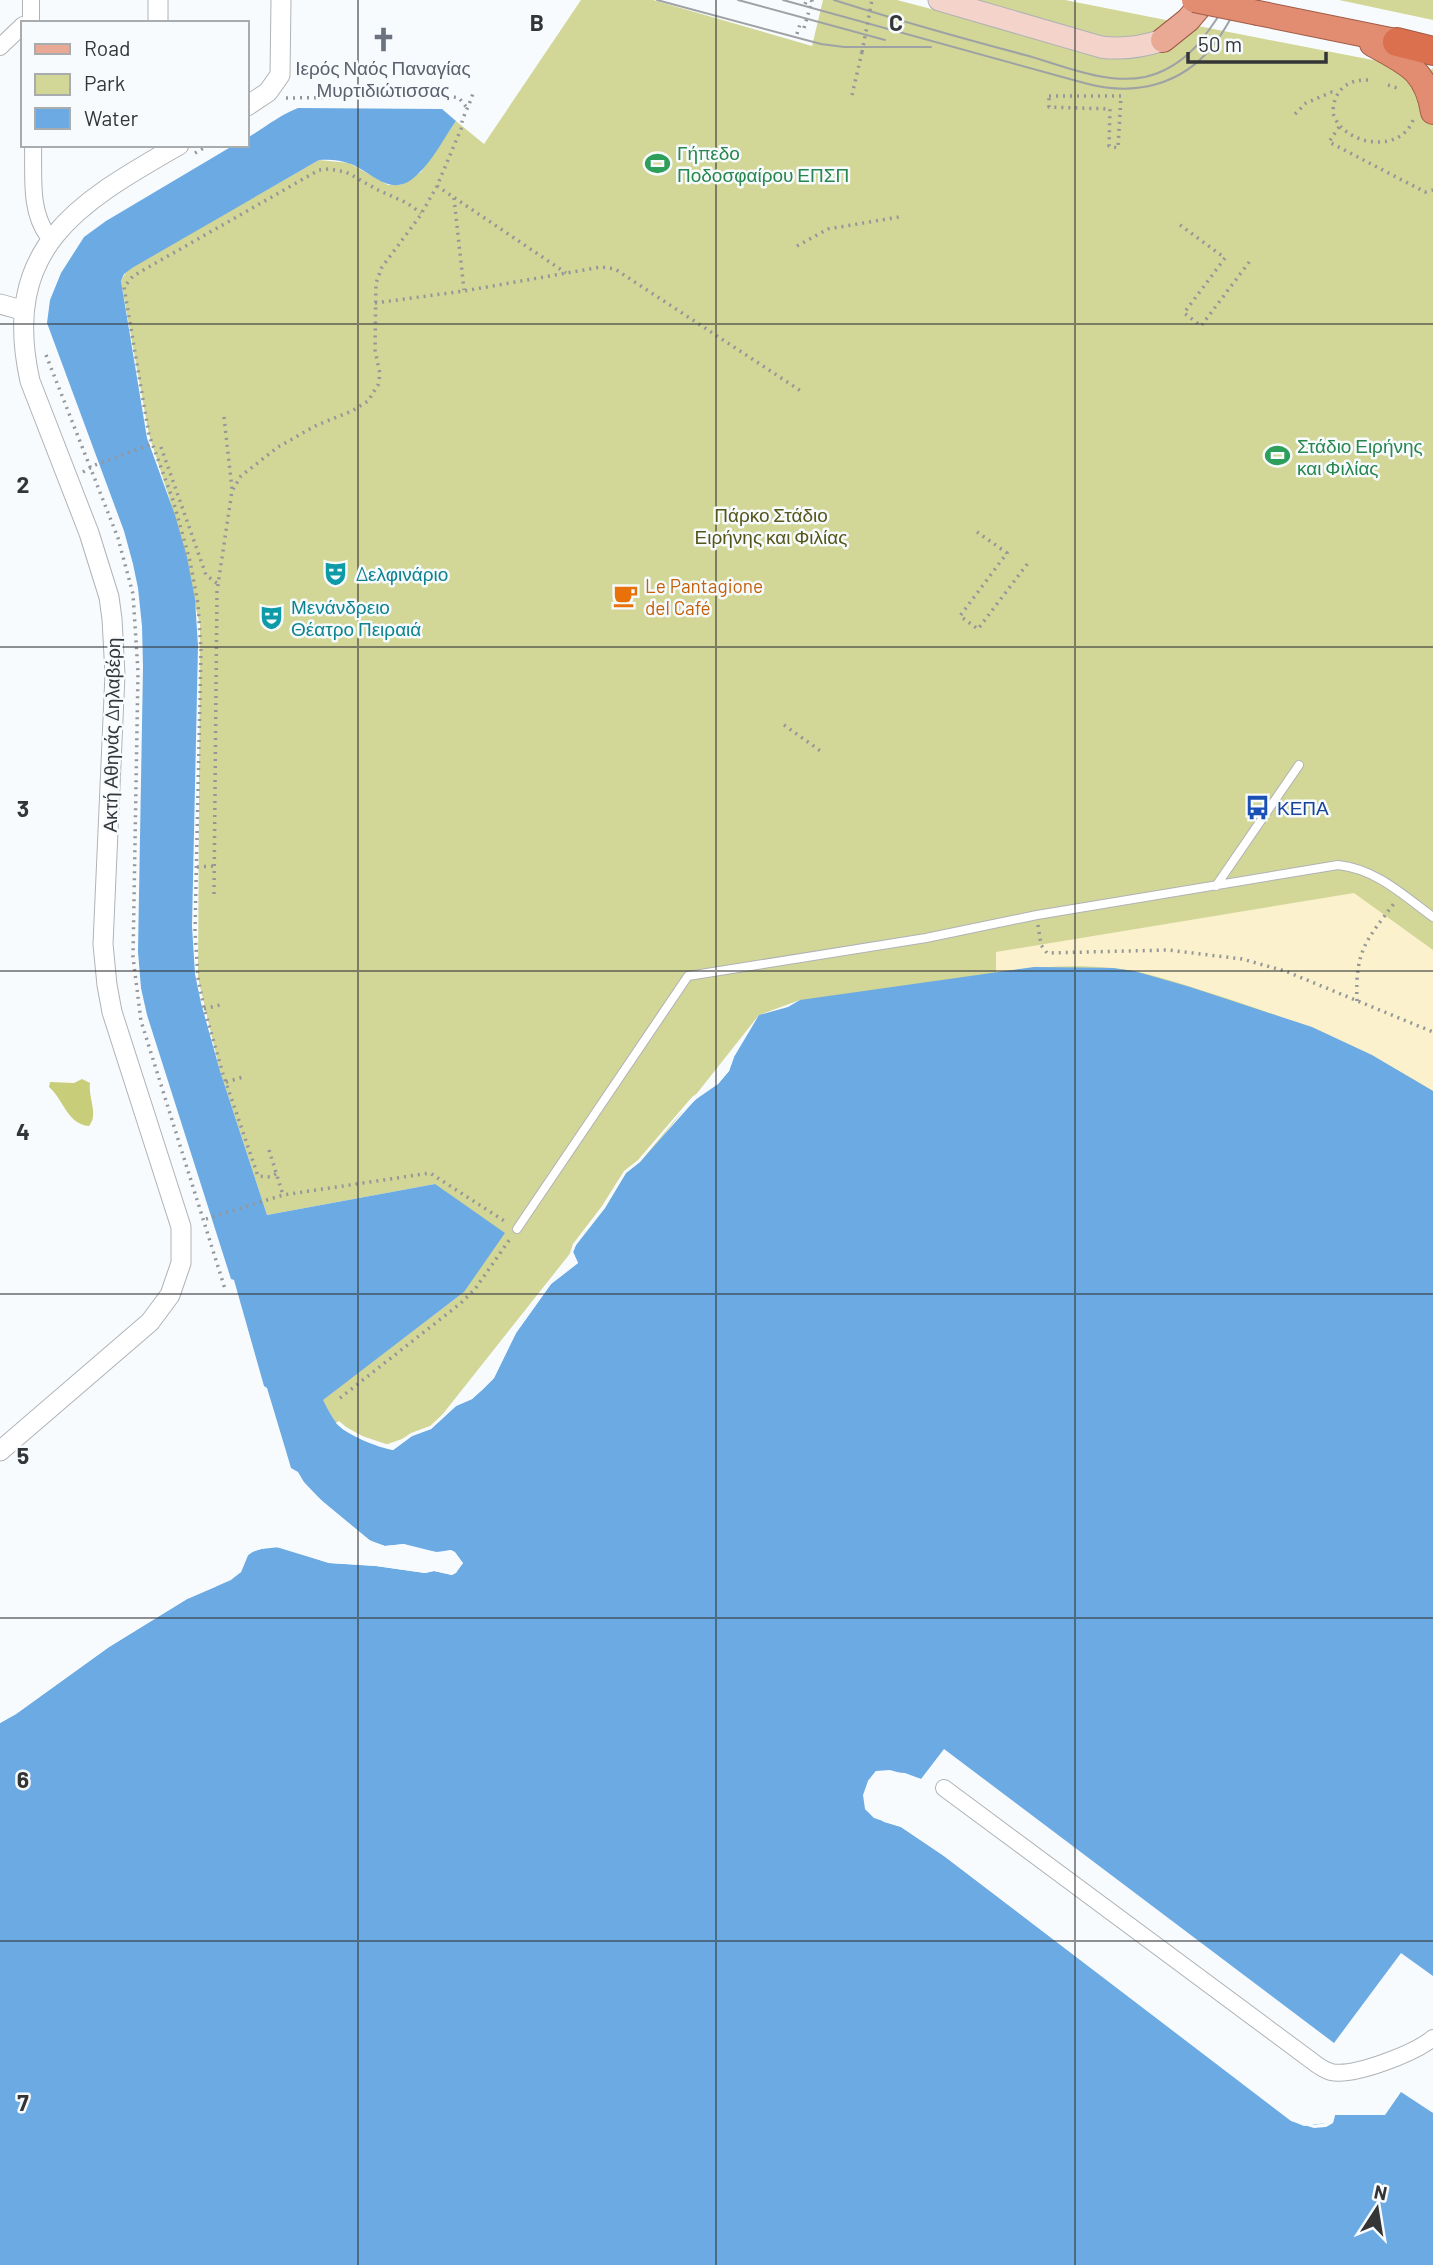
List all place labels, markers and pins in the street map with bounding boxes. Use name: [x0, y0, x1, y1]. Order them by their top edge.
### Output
church icon: Ιερός Ναός Παναγίας Μυρτιδιώτισσας: [369, 25, 397, 53]
place label: Ιερός Ναός Παναγίας Μυρτιδιώτισσας: [295, 56, 471, 101]
place label: Γήπεδο Ποδοσφαίρου ΕΠΣΠ: [677, 141, 849, 186]
sports icon: Γήπεδο Ποδοσφαίρου ΕΠΣΠ: [643, 149, 671, 177]
place label: Στάδιο Ειρήνης και Φιλίας: [1297, 434, 1423, 479]
sports icon: Στάδιο Ειρήνης και Φιλίας: [1263, 442, 1291, 470]
theatre icon: Δελφινάριο: [322, 559, 350, 587]
place label: Δελφινάριο: [356, 562, 448, 585]
place label: Le Pantagione del Café: [645, 574, 763, 619]
cafe icon: Le Pantagione del Café: [611, 582, 639, 610]
place label: Μενάνδρειο Θέατρο Πειραιά: [291, 595, 421, 640]
theatre icon: Μενάνδρειο Θέατρο Πειραιά: [257, 603, 285, 631]
bus stop icon: ΚΕΠΑ: [1243, 793, 1271, 821]
place label: ΚΕΠΑ: [1277, 796, 1329, 819]

